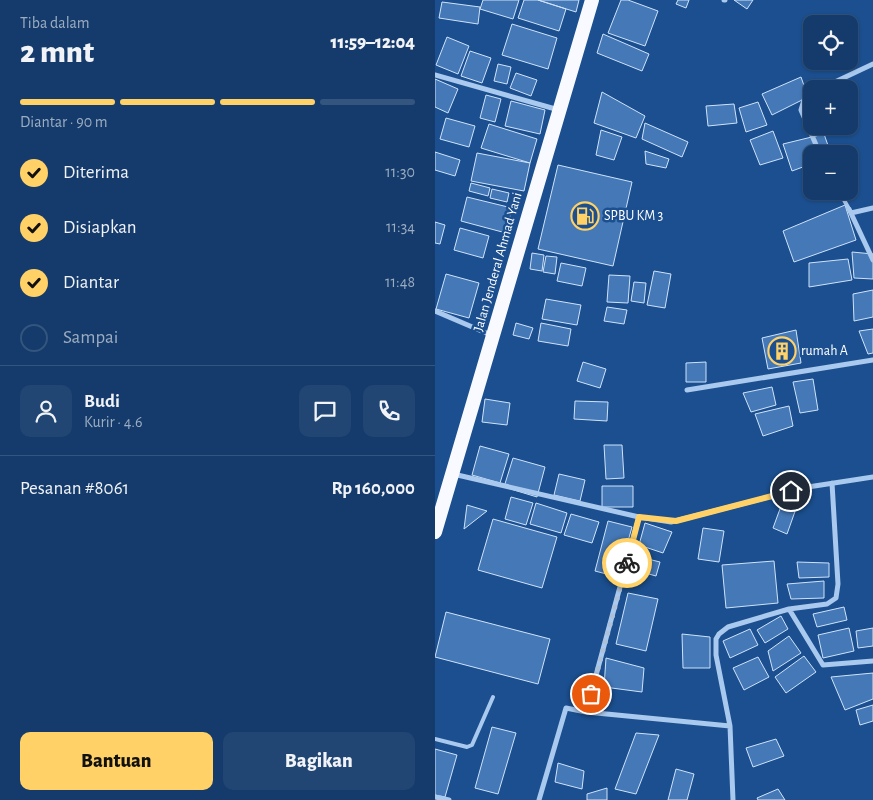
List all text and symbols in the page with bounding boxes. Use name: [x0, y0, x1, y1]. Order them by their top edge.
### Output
text: Tiba dalam: [20, 15, 90, 31]
map controls: [803, 15, 858, 200]
button: locate: [803, 15, 858, 70]
text: 11:59–12:04: [330, 33, 415, 52]
text: 2 mnt: [20, 36, 94, 68]
button: +: [803, 80, 858, 135]
text: Diantar · 90 m: [20, 114, 108, 130]
button: −: [803, 145, 858, 200]
icon: check: [20, 159, 48, 187]
text: Diterima: [63, 163, 129, 182]
text: 11:30: [385, 164, 415, 180]
street label: Jalan Jenderal Ahmad Yani: [471, 191, 525, 333]
fuel station icon: SPBU KM 3: [570, 201, 600, 231]
place label: SPBU KM 3: [604, 209, 663, 223]
icon: check: [20, 214, 48, 242]
text: Disiapkan: [63, 218, 137, 237]
text: 11:34: [386, 219, 415, 235]
icon: check: [20, 269, 48, 297]
text: Diantar: [63, 273, 119, 292]
text: 11:48: [385, 274, 415, 290]
text: Sampai: [63, 328, 118, 347]
building icon: rumah A: [767, 336, 797, 366]
place label: rumah A: [801, 344, 848, 358]
button: person: [20, 385, 72, 437]
button: chat: [299, 385, 351, 437]
button: phone: [363, 385, 415, 437]
text: Budi: [84, 392, 120, 411]
text: Kurir · 4.6: [84, 414, 143, 430]
pin: [770, 470, 812, 512]
icon: home: [777, 477, 805, 505]
text: Pesanan #8061: [20, 479, 129, 498]
text: Rp 160,000: [331, 479, 415, 498]
courier: [602, 538, 652, 588]
icon: bike: [613, 549, 641, 577]
pin: [570, 673, 612, 715]
icon: bag: [577, 680, 605, 708]
button: Bantuan: [20, 732, 213, 790]
button: Bagikan: [223, 732, 415, 790]

